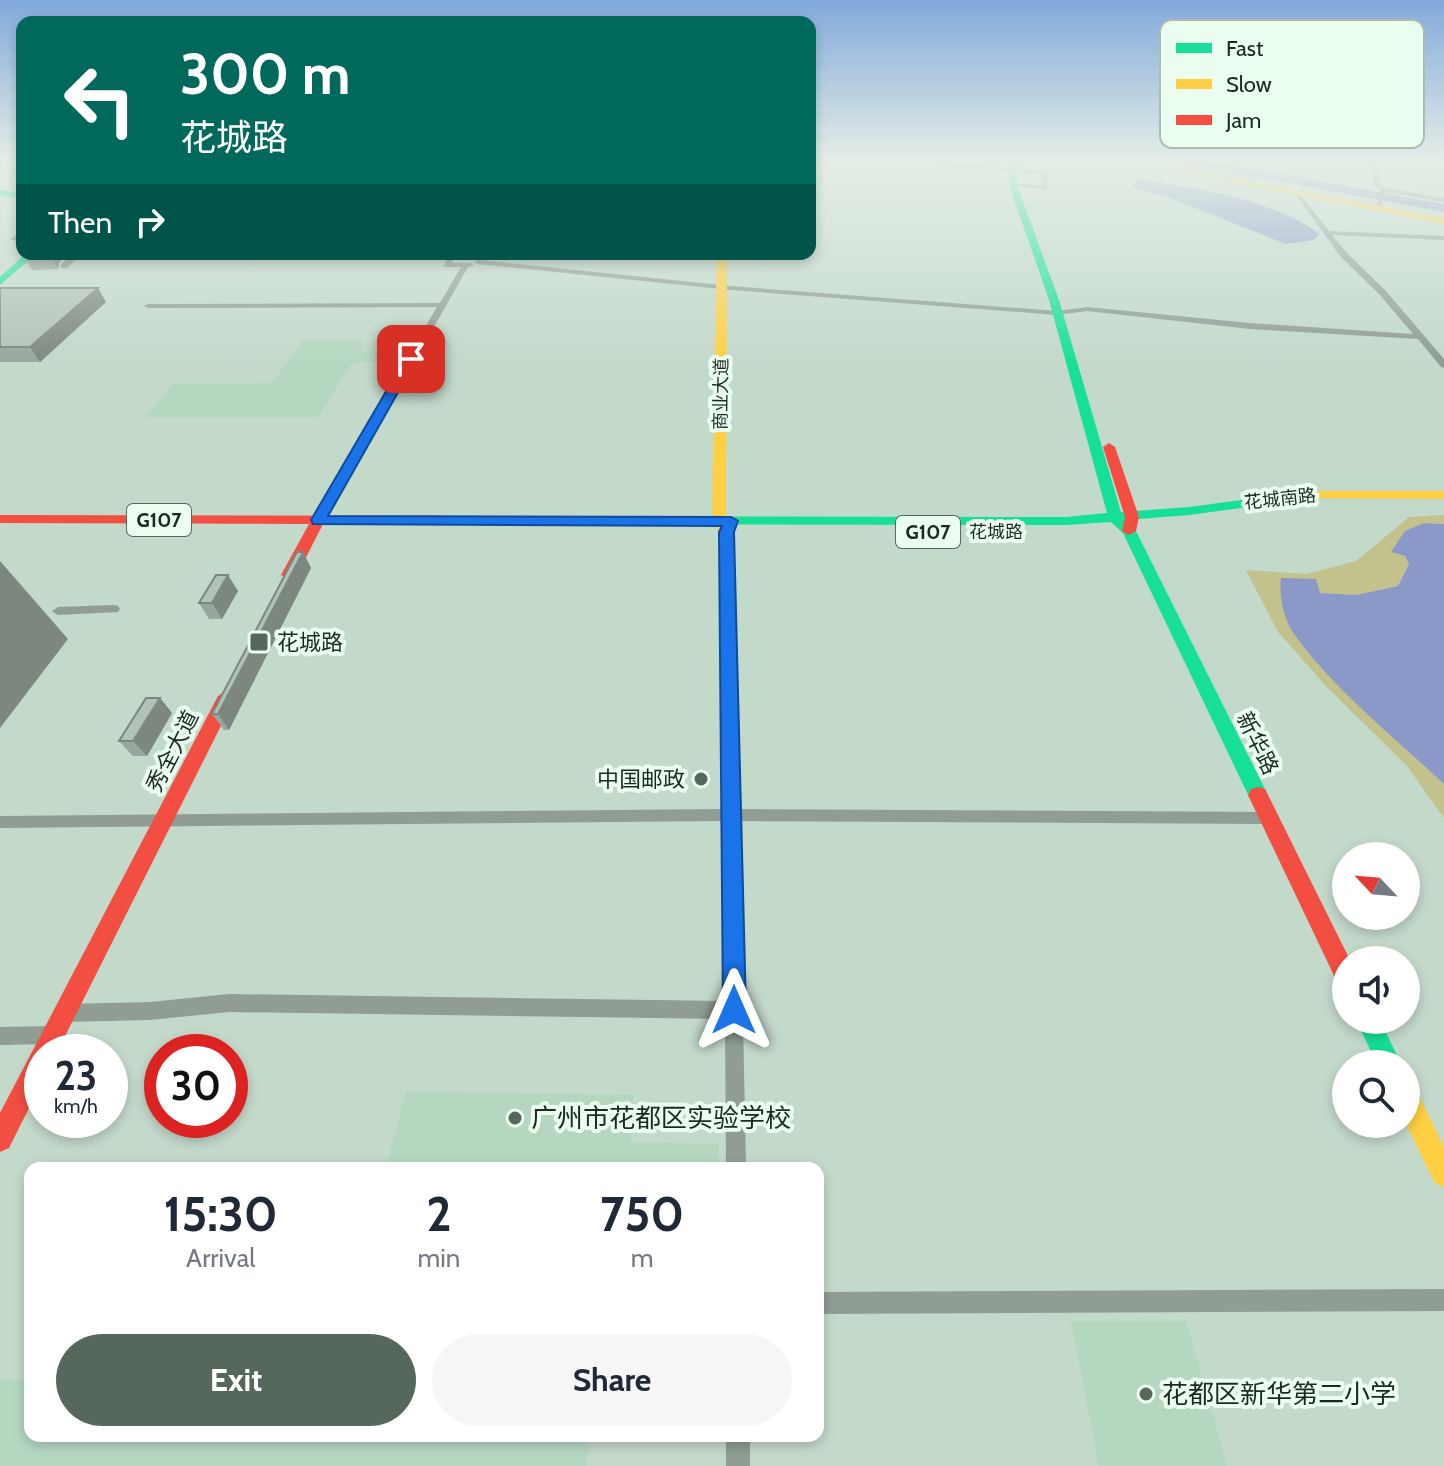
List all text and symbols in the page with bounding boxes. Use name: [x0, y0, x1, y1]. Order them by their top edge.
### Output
legend: [1160, 20, 1424, 148]
text: Fast: [1226, 35, 1264, 62]
text: 300 m: [180, 40, 351, 108]
icon: left: [48, 48, 152, 152]
text: Slow: [1226, 71, 1272, 98]
text: Jam: [1225, 107, 1261, 134]
text: 花城路: [180, 115, 288, 159]
icon: right: [128, 200, 172, 244]
text: Then: [48, 204, 112, 241]
pin: [377, 325, 445, 393]
icon: arrive: [389, 337, 433, 381]
street label: 商业大道: [709, 358, 733, 430]
street label: 花城南路: [1243, 484, 1317, 514]
road number: G107: [127, 504, 191, 536]
road number: G107: [896, 516, 960, 548]
street label: 花城路: [969, 521, 1023, 543]
place label: 花城路: [277, 629, 343, 656]
marker: 花城路: [248, 631, 270, 653]
street label: 秀全大道: [140, 706, 204, 797]
street label: 新华路: [1231, 708, 1284, 779]
place label: 中国邮政: [597, 766, 685, 793]
marker: 中国邮政: [692, 770, 710, 788]
north arrow: [1332, 842, 1420, 930]
map controls: [1332, 842, 1420, 1138]
button: sound: [1332, 946, 1420, 1034]
position arrow: [692, 968, 776, 1052]
speed limit sign: 30: [144, 1034, 248, 1138]
button: search: [1332, 1050, 1420, 1138]
text: 23: [55, 1051, 97, 1100]
text: km/h: [54, 1094, 98, 1118]
place label: 广州市花都区实验学校: [531, 1102, 791, 1134]
marker: 广州市花都区实验学校: [506, 1109, 524, 1127]
text: 15:30: [164, 1185, 278, 1243]
text: 2: [426, 1185, 452, 1243]
text: 750: [600, 1185, 684, 1243]
text: Arrival: [186, 1242, 255, 1274]
text: min: [417, 1242, 460, 1274]
text: m: [631, 1242, 654, 1274]
button: Exit: [56, 1334, 416, 1426]
button: Share: [432, 1334, 792, 1426]
place label: 花都区新华第二小学: [1162, 1378, 1396, 1410]
marker: 花都区新华第二小学: [1137, 1385, 1155, 1403]

